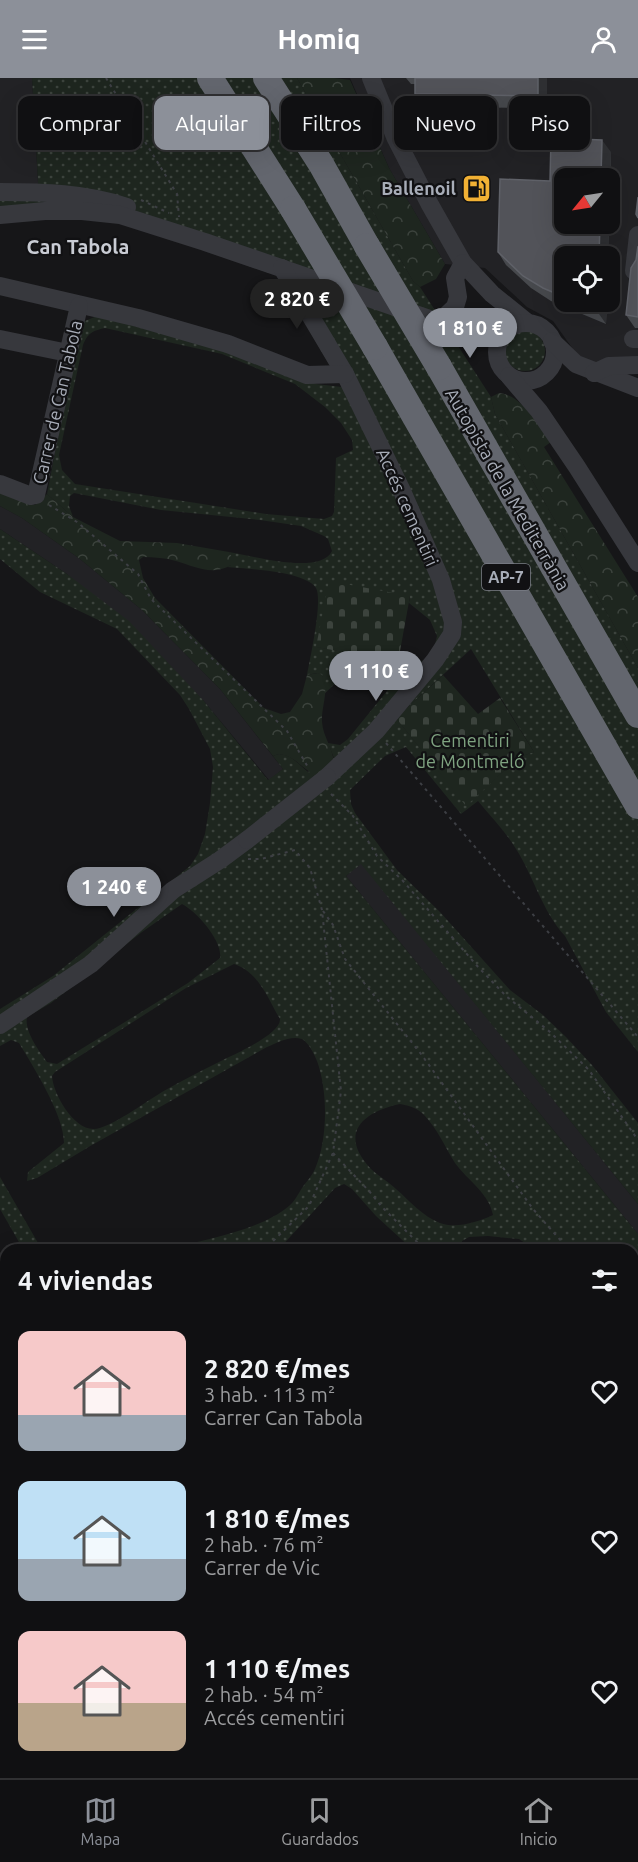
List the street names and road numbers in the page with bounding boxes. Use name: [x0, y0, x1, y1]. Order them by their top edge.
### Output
street label: Carrer de Can Tabola: [28, 318, 86, 486]
street label: Autopista de la Mediterrània: [442, 385, 574, 593]
street label: Accés cementiri: [373, 445, 443, 569]
road number: AP-7: [482, 564, 530, 590]

